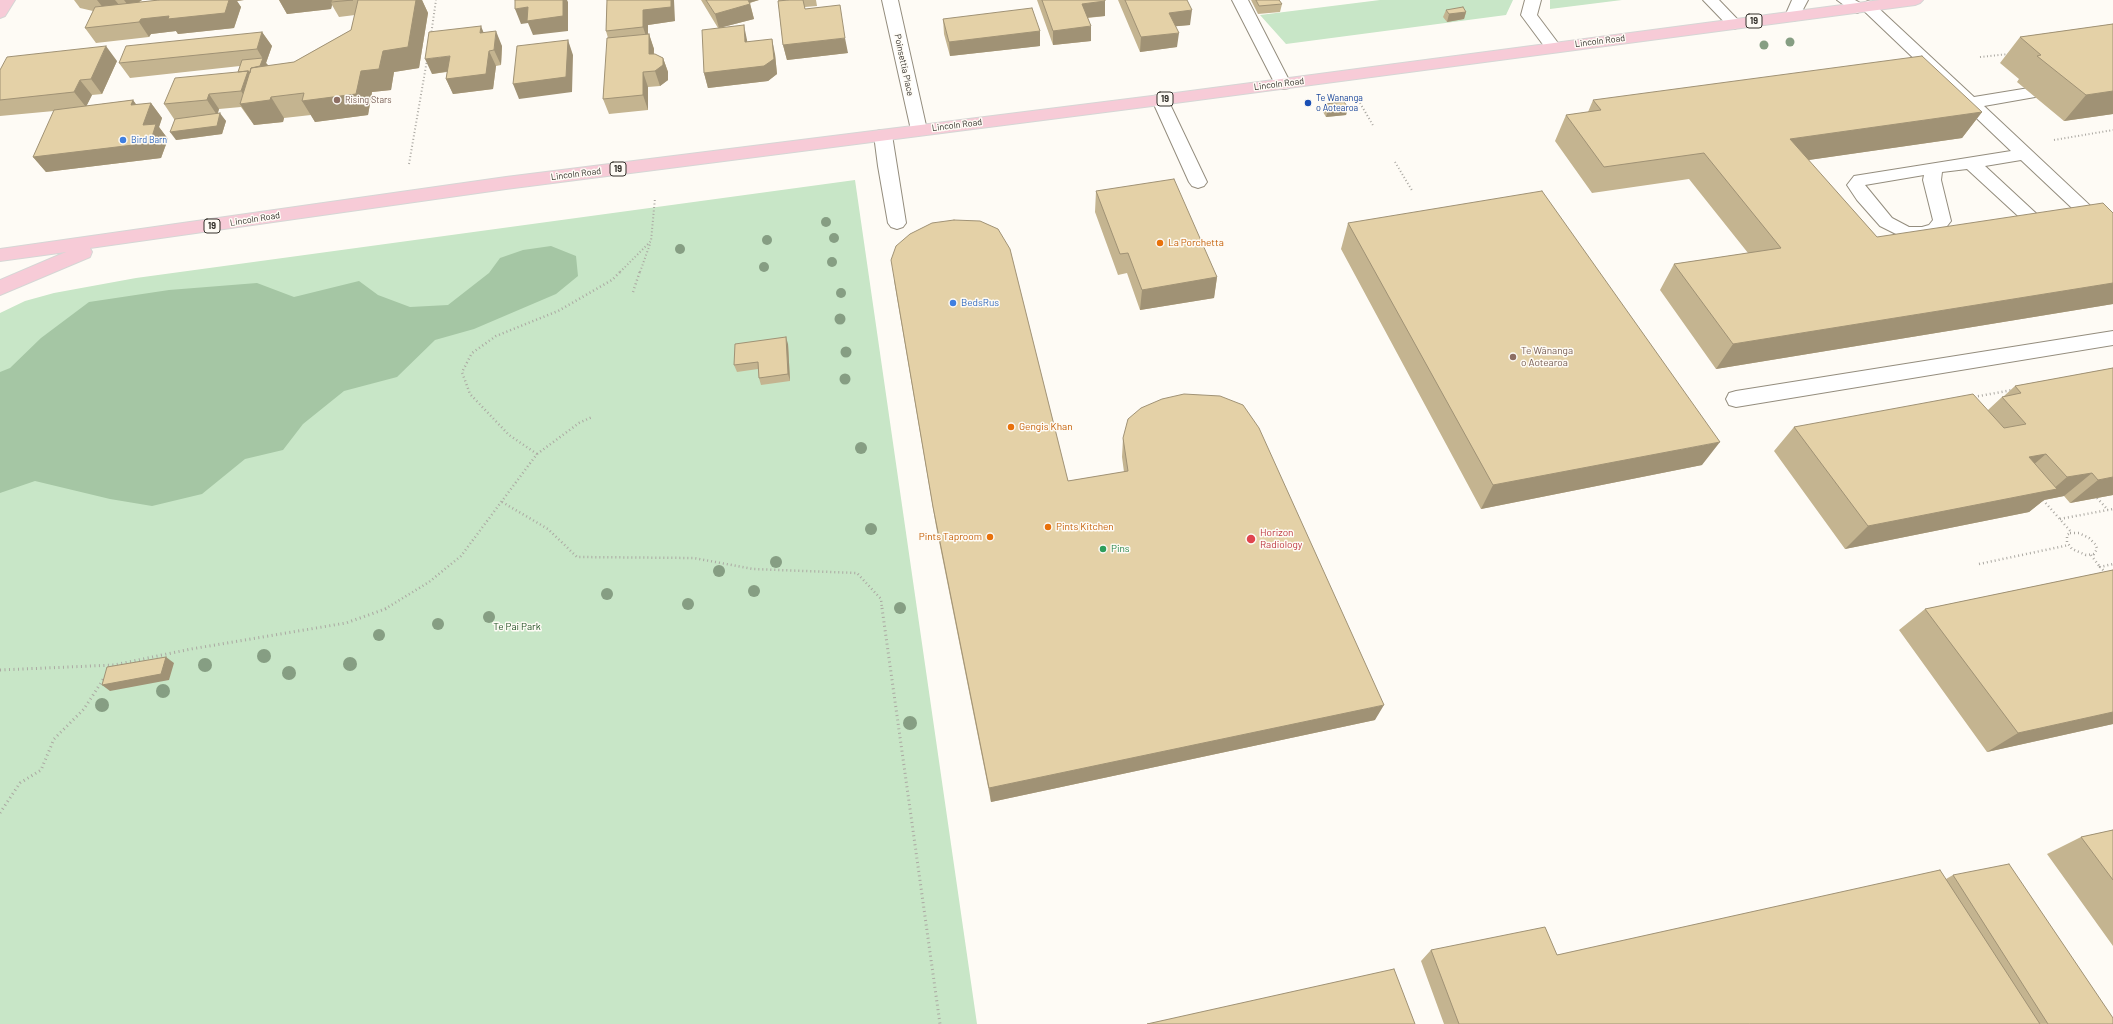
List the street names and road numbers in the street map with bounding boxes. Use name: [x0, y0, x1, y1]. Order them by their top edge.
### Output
road number: 19: [1746, 14, 1762, 28]
street label: Poinsettia Place: [892, 33, 916, 97]
street label: Lincoln Road: [1574, 33, 1626, 49]
street label: Lincoln Road: [1253, 76, 1305, 92]
road number: 19: [1157, 92, 1173, 106]
street label: Lincoln Road: [931, 117, 983, 133]
road number: 19: [610, 162, 626, 176]
street label: Lincoln Road: [550, 166, 602, 182]
street label: Lincoln Road: [229, 210, 281, 228]
road number: 19: [204, 219, 220, 233]

